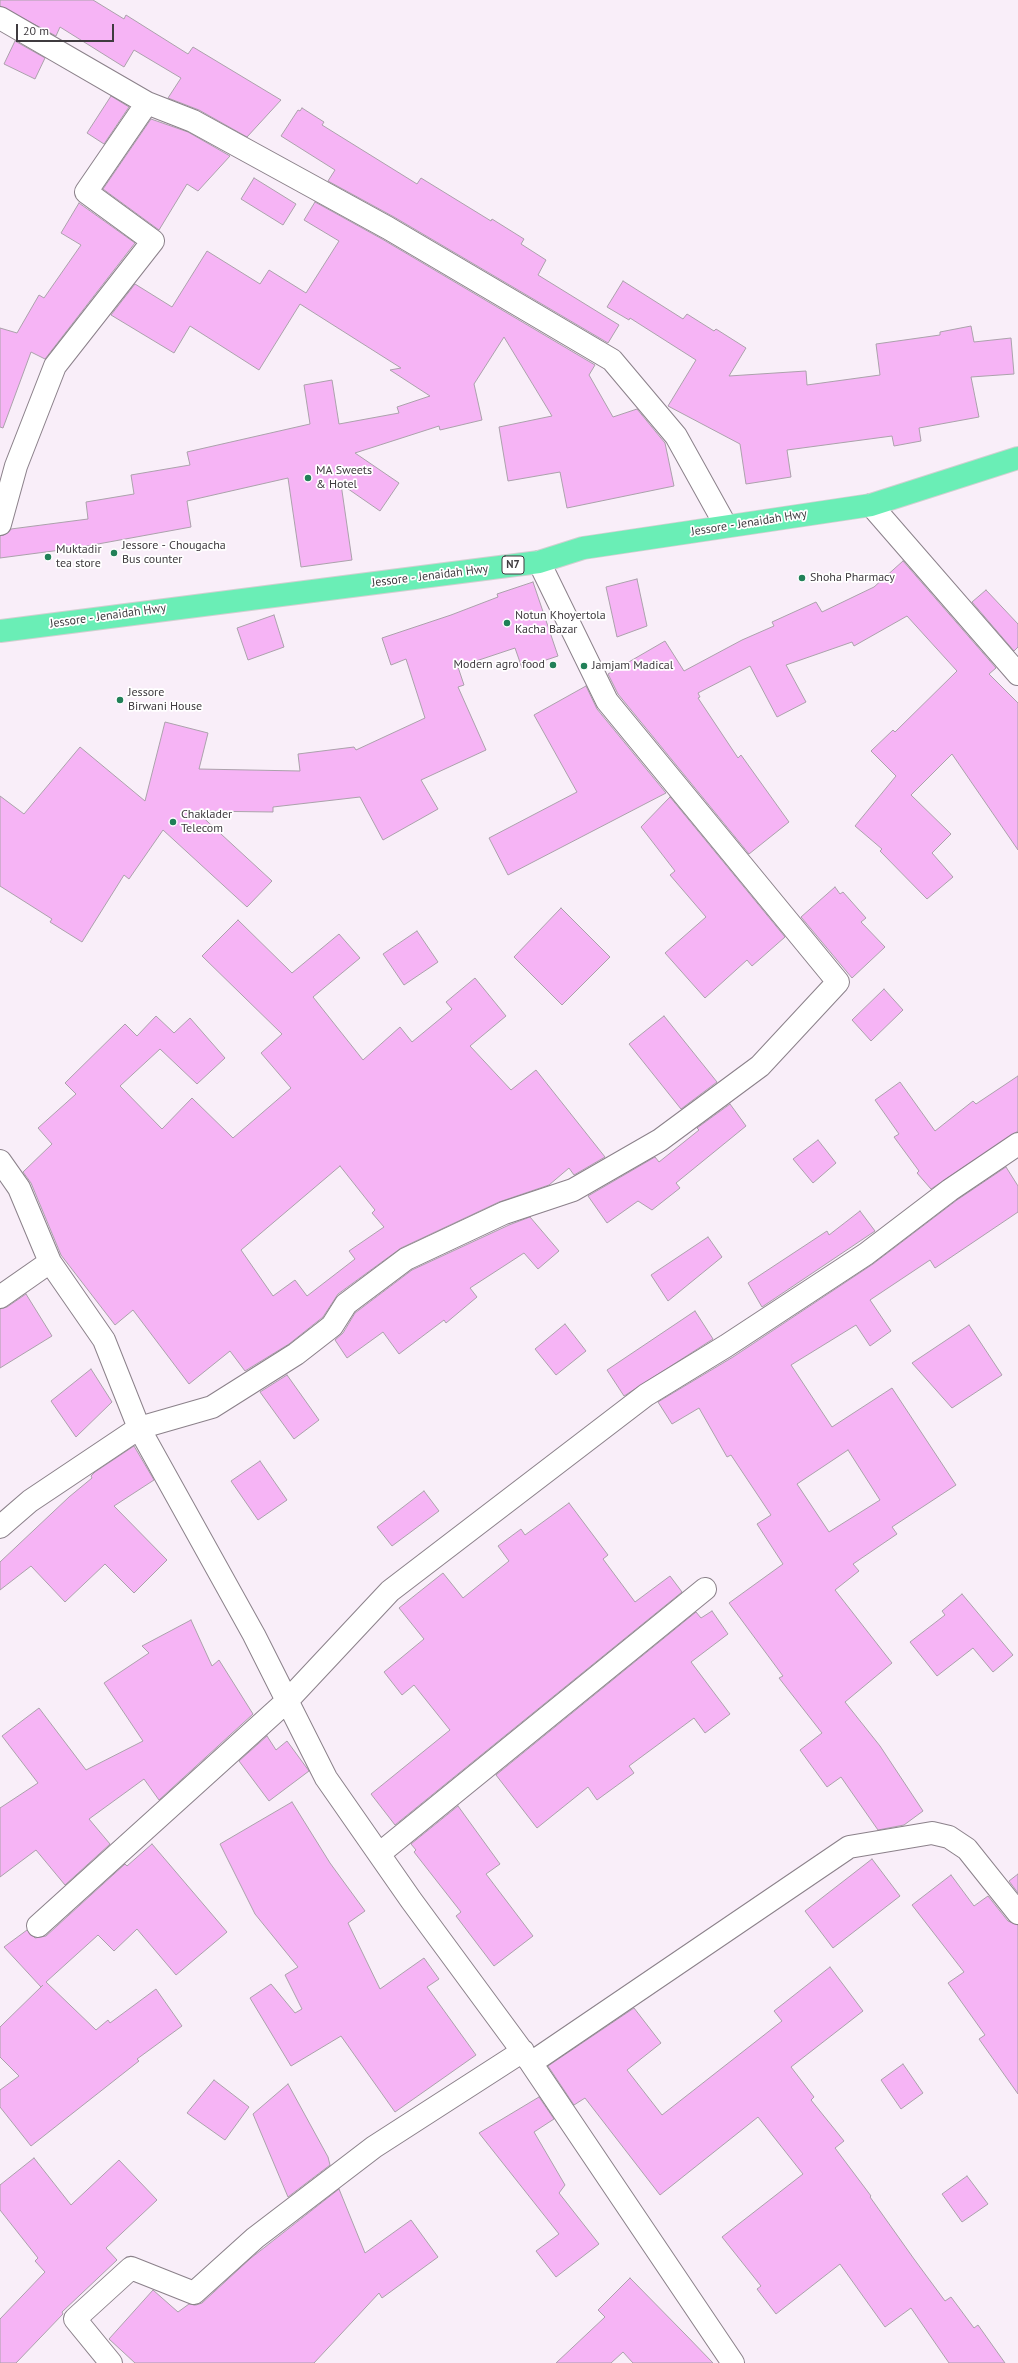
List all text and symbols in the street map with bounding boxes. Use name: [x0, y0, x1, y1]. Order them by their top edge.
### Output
scale bar: [18, 16, 116, 42]
text: 20 m: [23, 23, 49, 38]
place label: MA Sweets & Hotel: [316, 464, 372, 492]
marker: MA Sweets & Hotel: [303, 473, 313, 483]
street label: Jessore - Jenaidah Hwy: [690, 507, 808, 539]
place label: Jessore - Chougacha Bus counter: [122, 539, 226, 567]
place label: Muktadir tea store: [56, 543, 101, 571]
marker: Jessore - Chougacha Bus counter: [109, 548, 119, 558]
marker: Muktadir tea store: [43, 552, 53, 562]
road number: N7: [502, 556, 524, 574]
street label: Jessore - Jenaidah Hwy: [371, 562, 489, 590]
place label: Shoha Pharmacy: [810, 571, 895, 585]
marker: Shoha Pharmacy: [797, 573, 807, 583]
street label: Jessore - Jenaidah Hwy: [49, 601, 167, 631]
place label: Notun Khoyertola Kacha Bazar: [515, 609, 606, 637]
marker: Notun Khoyertola Kacha Bazar: [502, 618, 512, 628]
place label: Modern agro food: [454, 658, 545, 672]
place label: Jamjam Madical: [592, 659, 673, 673]
marker: Modern agro food: [548, 660, 558, 670]
marker: Jamjam Madical: [579, 661, 589, 671]
place label: Jessore Birwani House: [128, 686, 202, 714]
marker: Jessore Birwani House: [115, 695, 125, 705]
place label: Chaklader Telecom: [181, 808, 232, 836]
marker: Chaklader Telecom: [168, 817, 178, 827]

